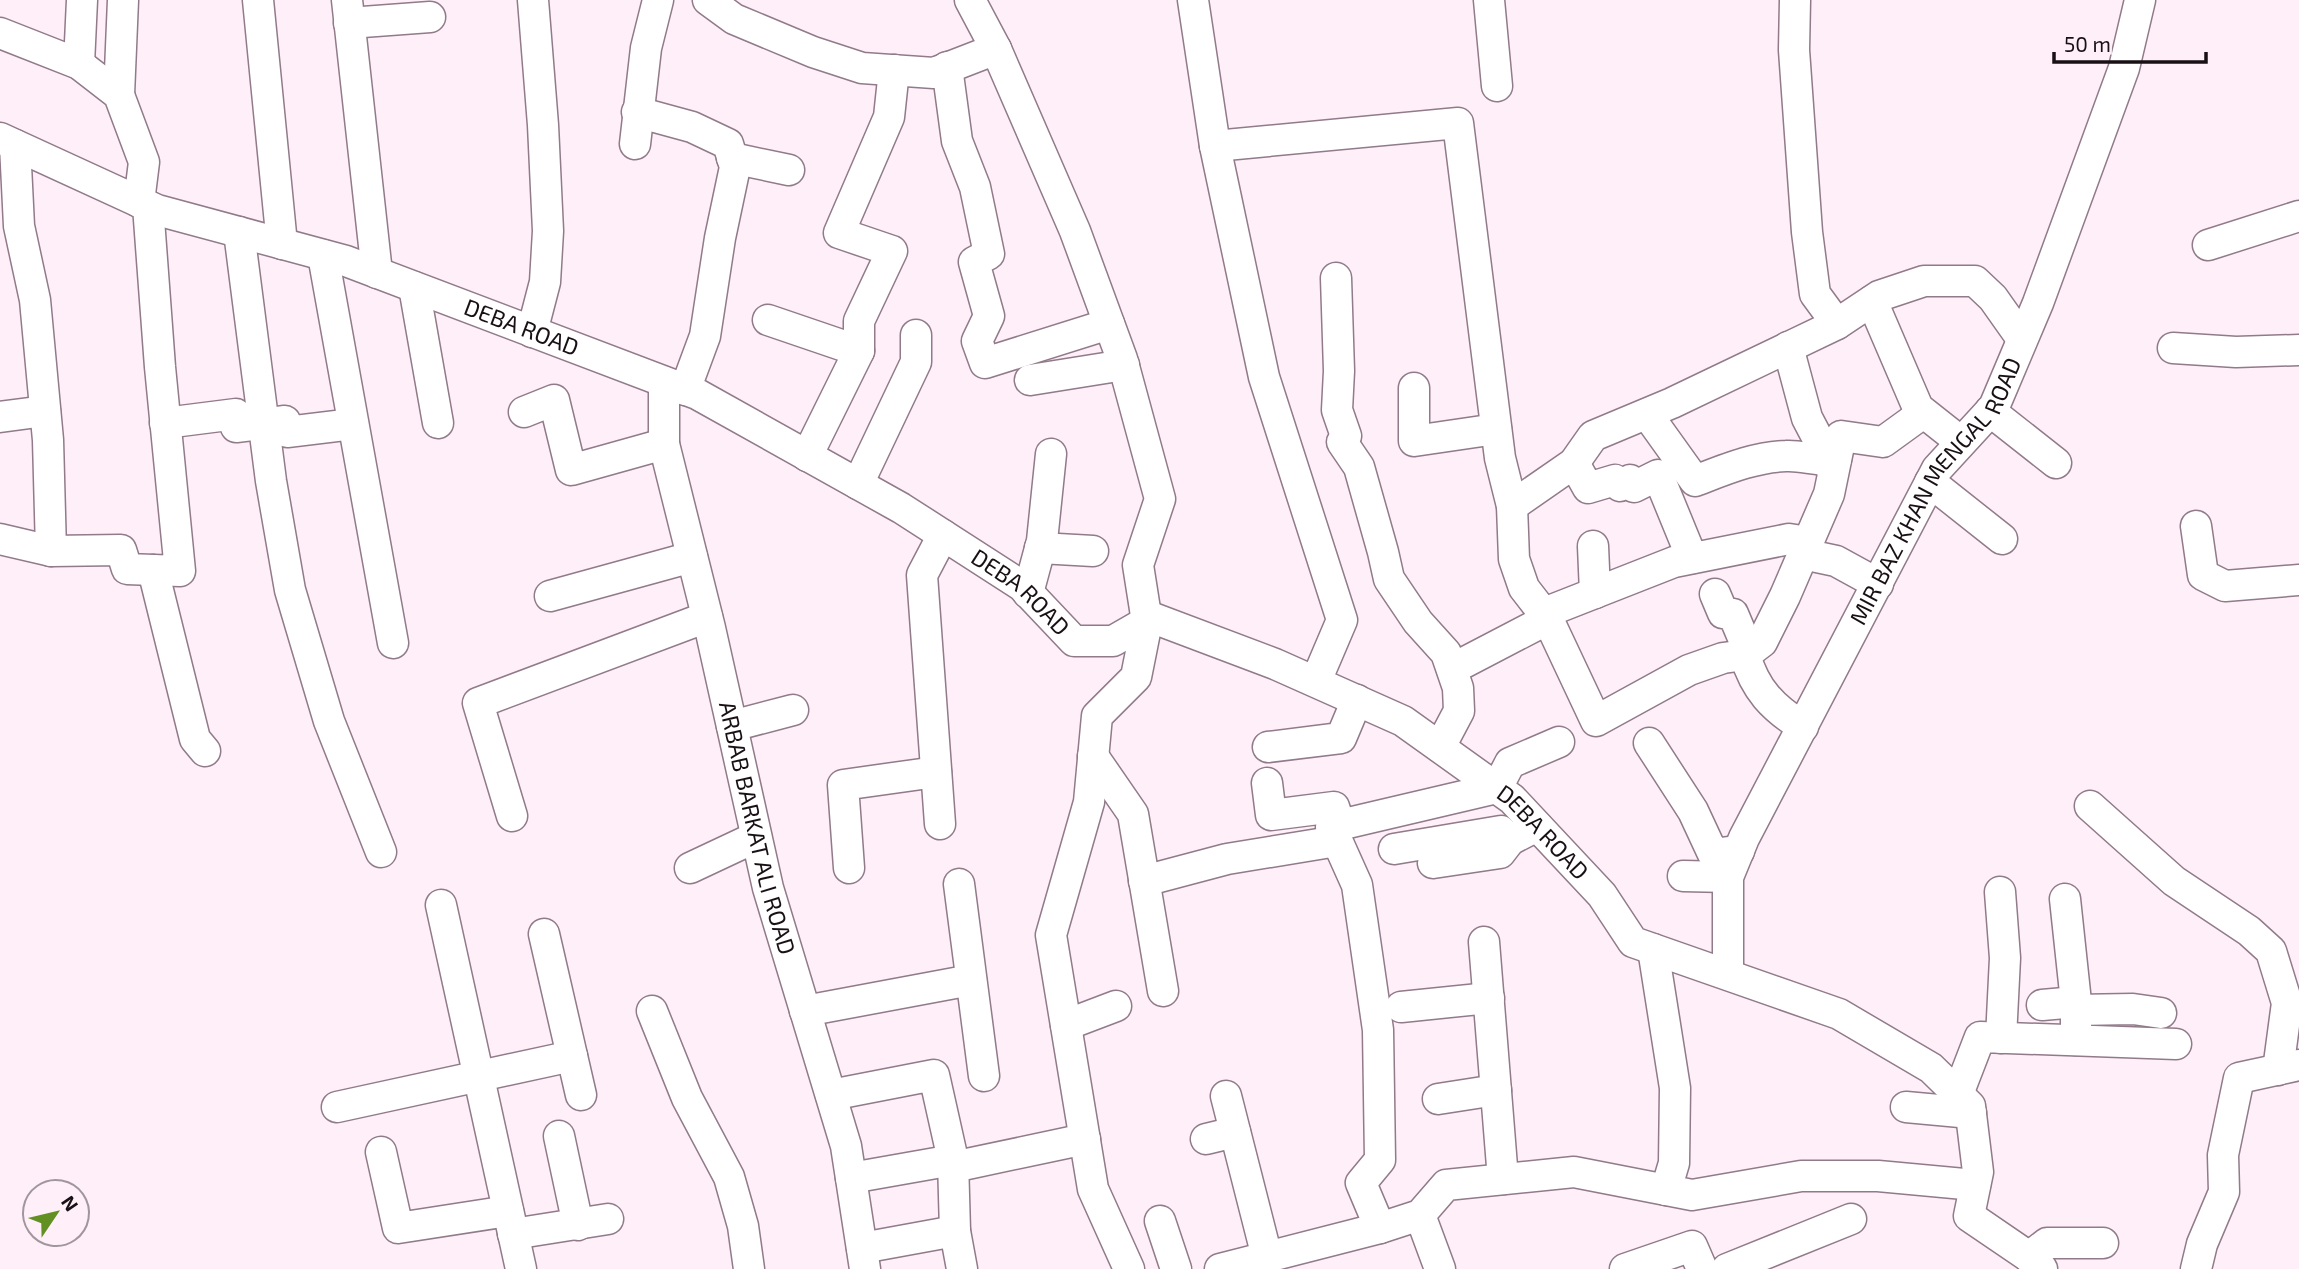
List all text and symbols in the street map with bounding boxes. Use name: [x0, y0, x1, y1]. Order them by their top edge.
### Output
scale bar: [2054, 21, 2206, 65]
text: 50 m: [2064, 31, 2111, 56]
street label: DEBA ROAD: [460, 292, 583, 361]
street label: MIR BAZ KHAN MENGAL ROAD: [1843, 353, 2026, 629]
street label: DEBA ROAD: [966, 542, 1076, 641]
street label: ARBAB BARKAT ALI ROAD: [714, 698, 802, 958]
street label: DEBA ROAD: [1492, 778, 1595, 885]
north arrow: [21, 1178, 91, 1248]
text: N: [57, 1191, 84, 1215]

